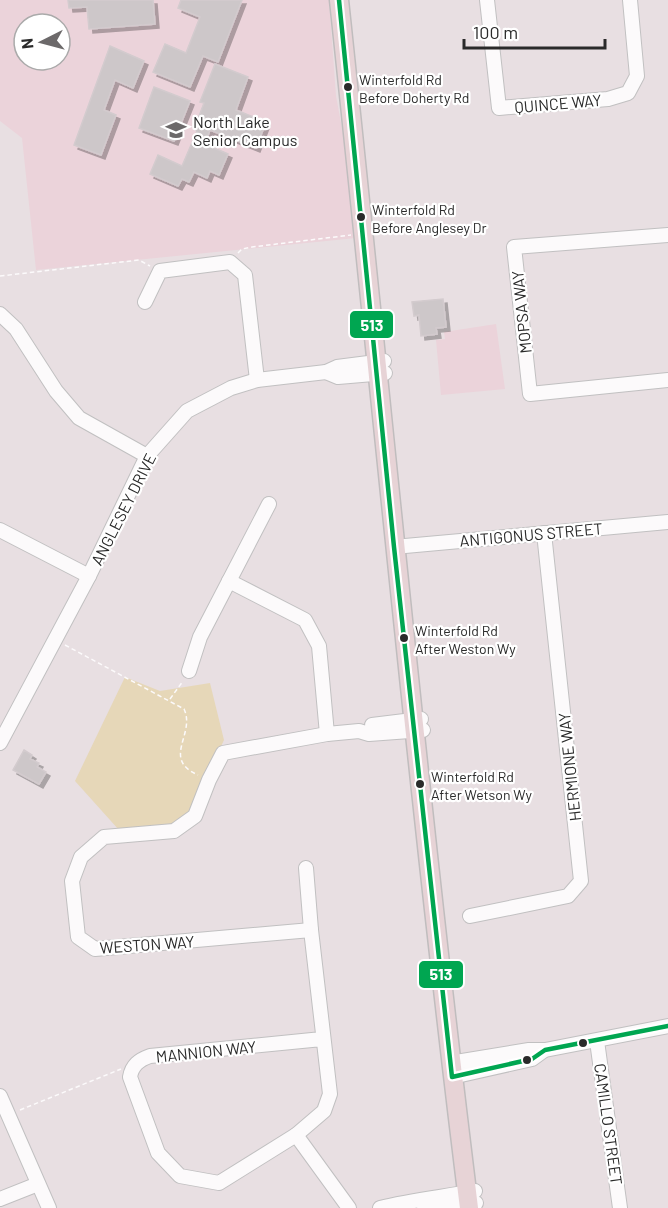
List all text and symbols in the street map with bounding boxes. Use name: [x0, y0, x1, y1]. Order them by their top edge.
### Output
north arrow: [12, 12, 72, 72]
scale bar: [464, 12, 605, 50]
text: 100 m: [473, 21, 518, 43]
text: N: [17, 37, 37, 50]
place label: Winterfold Rd Before Doherty Rd: [359, 71, 469, 106]
marker: Winterfold Rd Before Doherty Rd: [342, 81, 354, 93]
street label: QUINCE WAY: [514, 90, 602, 116]
place label: North Lake Senior Campus: [193, 112, 297, 149]
school or university icon: North Lake Senior Campus: [164, 118, 188, 142]
place label: Winterfold Rd Before Anglesey Dr: [372, 201, 487, 236]
marker: Winterfold Rd Before Anglesey Dr: [355, 211, 367, 223]
street label: MOPSA WAY: [507, 270, 535, 354]
line badge: 513: [349, 310, 394, 339]
text: 513: [361, 315, 383, 334]
street label: ANGLESEY DRIVE: [87, 450, 159, 568]
street label: ANTIGONUS STREET: [459, 518, 603, 550]
place label: Winterfold Rd After Weston Wy: [415, 622, 516, 657]
marker: Winterfold Rd After Weston Wy: [398, 632, 410, 644]
street label: HERMIONE WAY: [554, 712, 584, 822]
place label: Winterfold Rd After Wetson Wy: [431, 768, 532, 803]
marker: Winterfold Rd After Wetson Wy: [414, 778, 426, 790]
street label: WESTON WAY: [99, 931, 195, 957]
line badge: 513: [418, 960, 464, 989]
text: 513: [430, 964, 452, 983]
street label: MANNION WAY: [155, 1036, 257, 1066]
unlabelled marker: [577, 1037, 589, 1049]
unlabelled marker: [521, 1054, 533, 1066]
street label: CAMILLO STREET: [591, 1062, 627, 1186]

